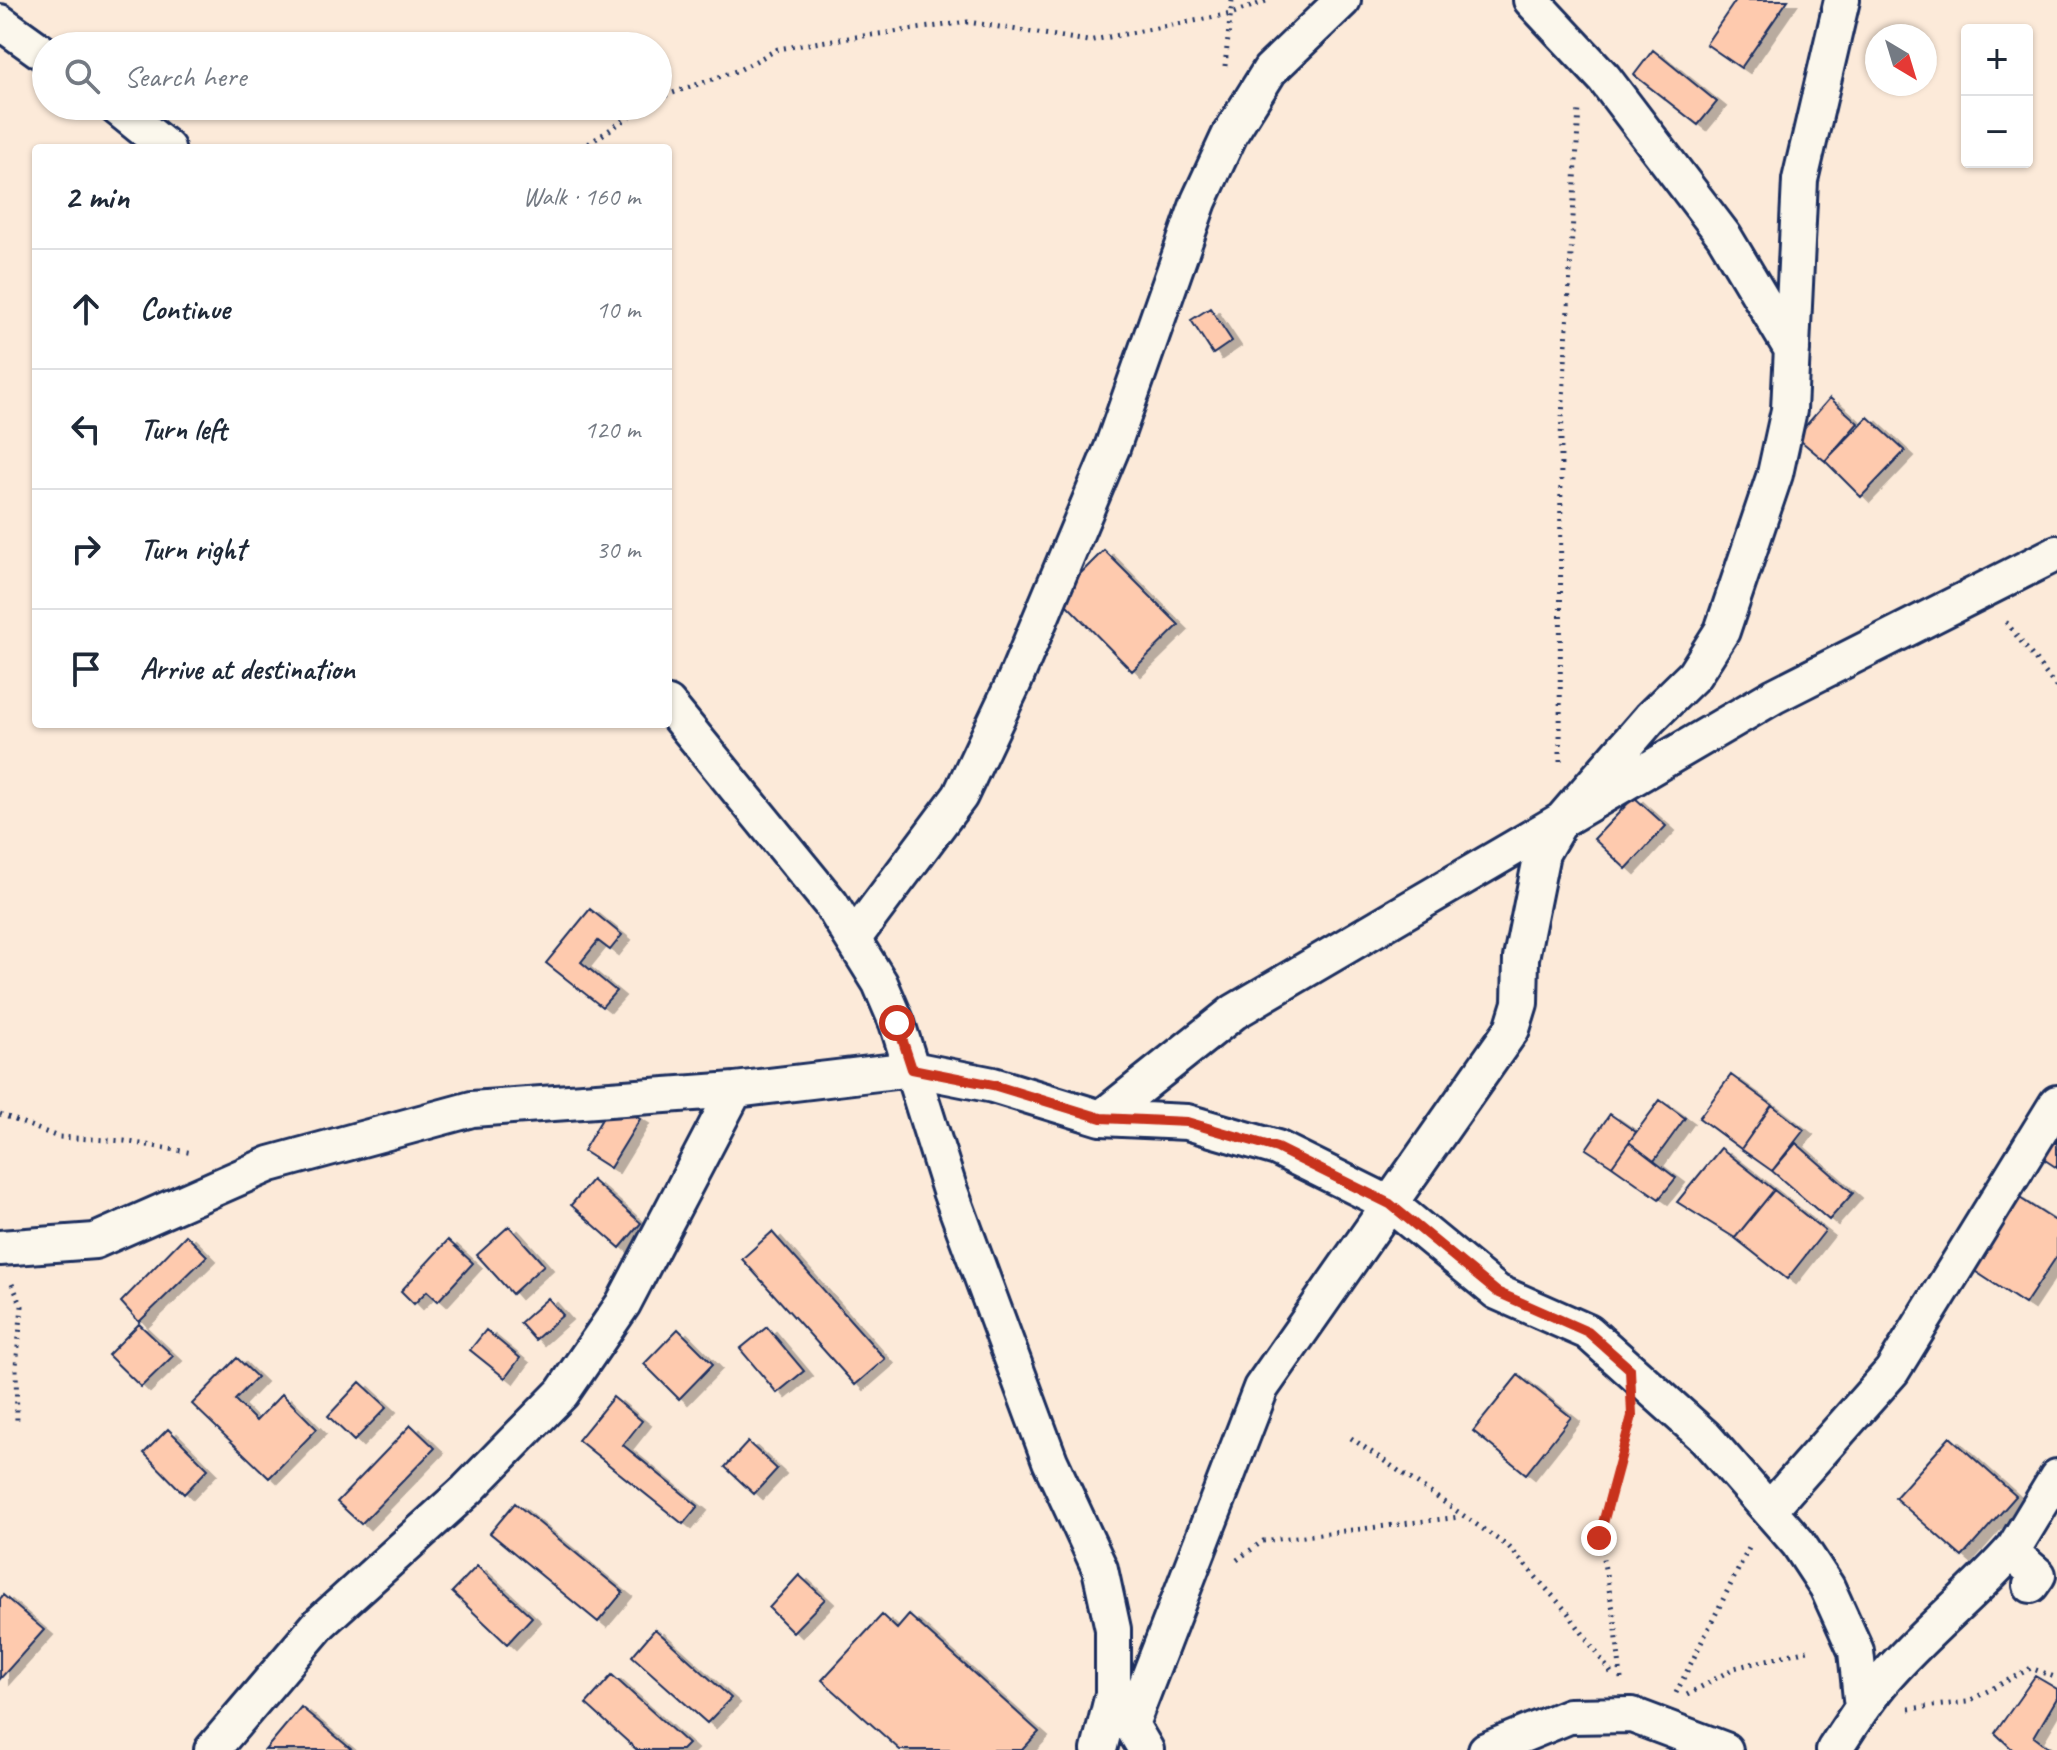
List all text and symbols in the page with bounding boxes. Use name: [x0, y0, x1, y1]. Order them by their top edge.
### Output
north arrow: [1865, 24, 1937, 96]
map controls: [1961, 24, 2033, 168]
button: +: [1961, 24, 2033, 96]
search box: [32, 32, 672, 120]
icon: search: [60, 54, 104, 98]
text: Search here: [124, 57, 246, 95]
button: −: [1961, 96, 2033, 168]
text: 2 min: [64, 175, 129, 218]
text: Walk · 160 m: [523, 180, 640, 213]
icon: ahead: [64, 287, 108, 331]
text: Continue: [140, 290, 230, 328]
text: 10 m: [596, 293, 640, 326]
icon: left: [64, 407, 108, 451]
text: Turn left: [140, 410, 227, 448]
text: 120 m: [584, 413, 640, 446]
icon: right: [64, 527, 108, 571]
text: Turn right: [140, 530, 245, 568]
text: 30 m: [596, 533, 640, 566]
icon: arrive: [64, 647, 108, 691]
text: Arrive at destination: [140, 650, 355, 688]
route start: [879, 1005, 915, 1041]
route end: [1581, 1520, 1617, 1556]

